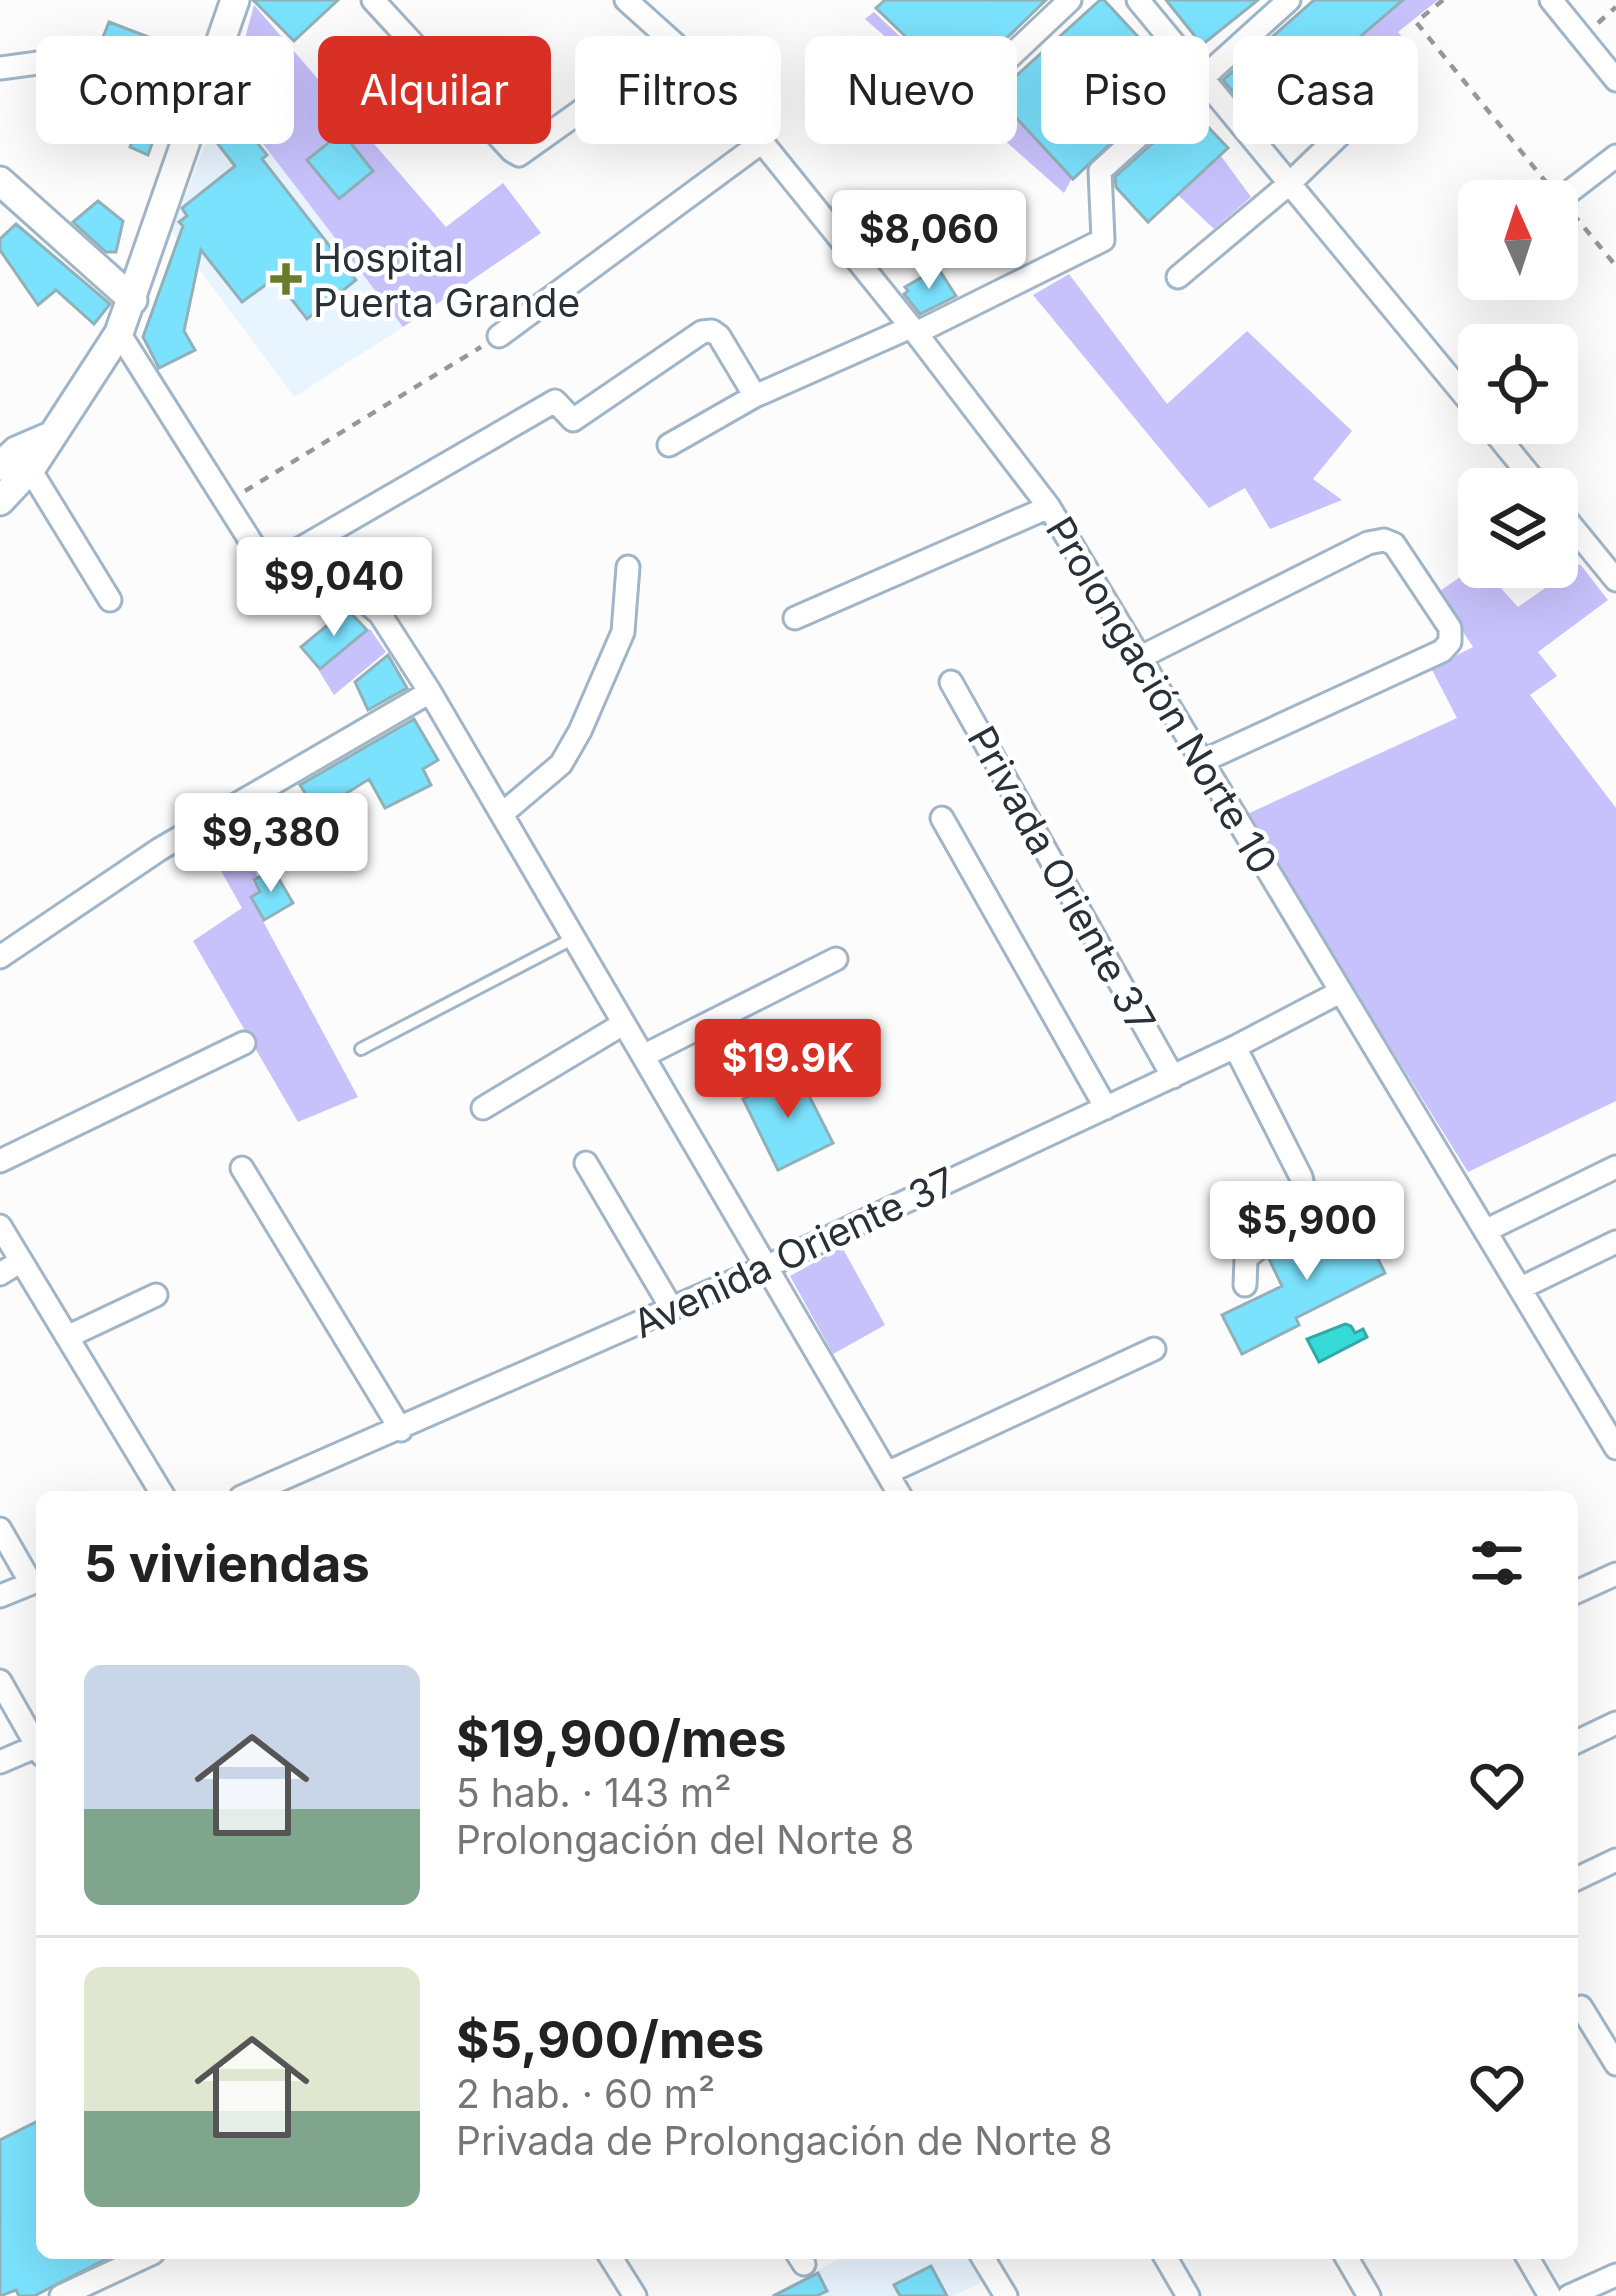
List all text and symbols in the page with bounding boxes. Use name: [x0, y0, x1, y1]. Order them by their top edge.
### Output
chip: Comprar: [36, 36, 294, 144]
chip: Alquilar: [318, 36, 551, 144]
chip: Filtros: [575, 36, 781, 144]
chip: Nuevo: [805, 36, 1017, 144]
chip: Piso: [1041, 36, 1209, 144]
chip: Casa: [1233, 36, 1418, 144]
north arrow: [1458, 180, 1578, 300]
map controls: [1458, 180, 1578, 588]
pin: $8,060: [831, 190, 1027, 292]
text: $8,060: [859, 205, 999, 252]
place label: Hospital Puerta Grande: [313, 234, 580, 326]
marker: Hospital Puerta Grande: [270, 263, 302, 295]
button: locate: [1458, 324, 1578, 444]
button: layers: [1458, 468, 1578, 588]
street label: Prolongación Norte 10: [1037, 508, 1287, 882]
pin: $9,040: [236, 537, 432, 639]
text: $9,040: [264, 552, 404, 599]
street label: Privada Oriente 37: [958, 718, 1166, 1040]
pin: $9,380: [173, 793, 369, 895]
text: $9,380: [202, 808, 340, 855]
pin: $19.9K: [690, 1019, 886, 1121]
text: $19.9K: [722, 1034, 854, 1081]
street label: Avenida Oriente 37: [625, 1157, 963, 1347]
pin: $5,900: [1209, 1181, 1405, 1283]
text: $5,900: [1237, 1196, 1377, 1243]
icon: filters: [1464, 1530, 1530, 1596]
text: 5 viviendas: [84, 1533, 370, 1594]
text: $19,900/mes: [456, 1708, 787, 1769]
icon: home: [180, 1713, 324, 1857]
icon: heart: [1464, 1752, 1530, 1818]
text: 5 hab. · 143 m²: [456, 1769, 731, 1816]
text: Prolongación del Norte 8: [456, 1816, 914, 1863]
text: $5,900/mes: [456, 2009, 764, 2070]
icon: home: [180, 2015, 324, 2159]
icon: heart: [1464, 2054, 1530, 2120]
text: 2 hab. · 60 m²: [456, 2070, 715, 2117]
text: Privada de Prolongación de Norte 8: [456, 2117, 1113, 2164]

